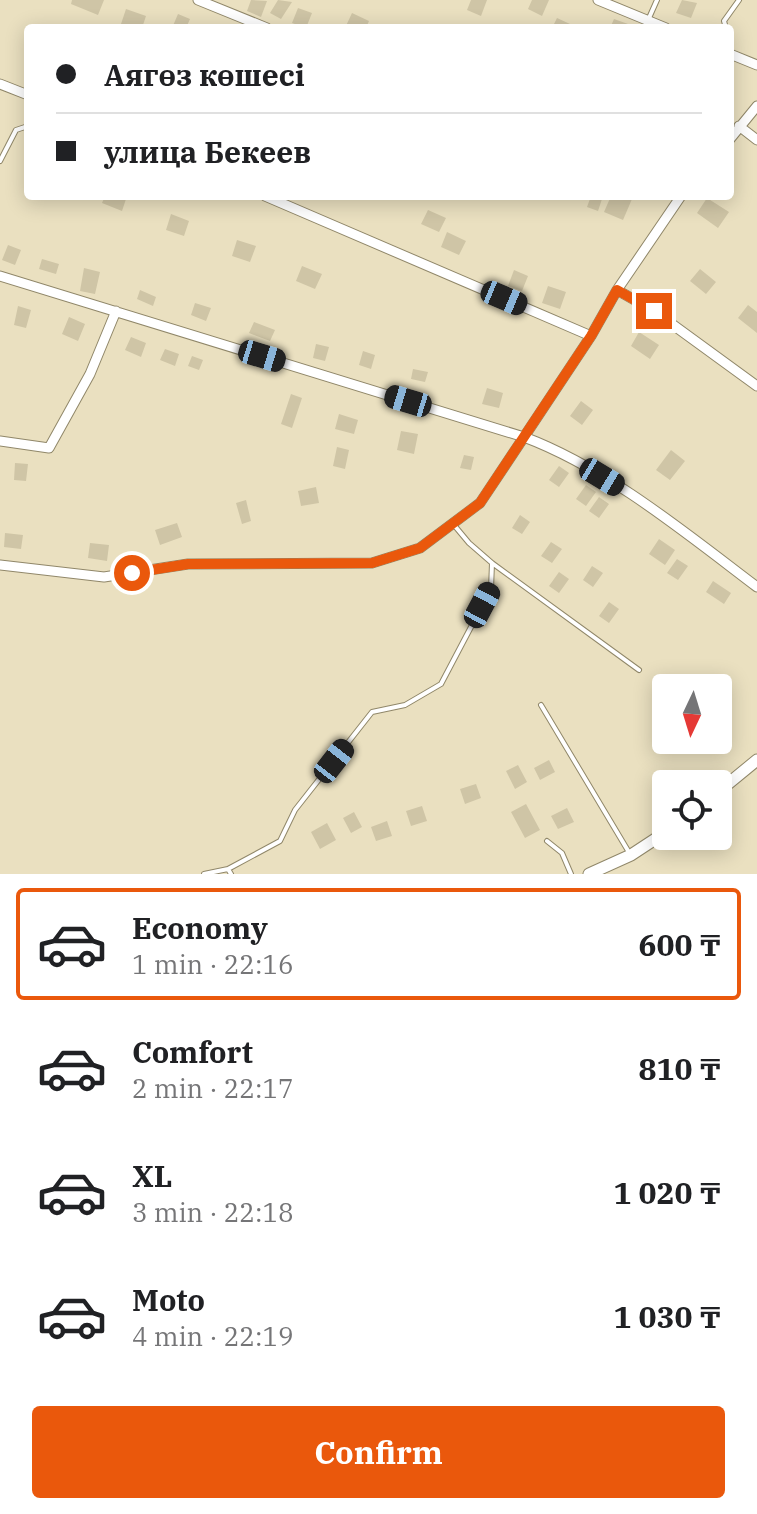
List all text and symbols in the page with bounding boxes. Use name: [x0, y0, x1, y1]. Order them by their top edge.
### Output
text: Аягөз көшесі: [104, 55, 305, 94]
text: улица Бекеев: [104, 132, 311, 171]
car: [477, 278, 531, 318]
route end: [636, 293, 672, 329]
car: [236, 338, 288, 374]
car: [382, 383, 434, 419]
car: [575, 454, 629, 500]
route start: [114, 555, 150, 591]
car: [460, 578, 504, 632]
north arrow: [652, 674, 732, 754]
map controls: [652, 674, 732, 850]
car: [310, 735, 358, 787]
button: locate: [652, 770, 732, 850]
icon: car: [36, 908, 108, 980]
text: Economy: [132, 908, 268, 947]
text: 600 ₸: [639, 925, 721, 964]
text: 1 min · 22:16: [132, 947, 294, 981]
icon: car: [36, 1032, 108, 1104]
text: Comfort: [132, 1032, 253, 1071]
text: 810 ₸: [639, 1049, 721, 1088]
text: 2 min · 22:17: [132, 1071, 294, 1105]
icon: car: [36, 1156, 108, 1228]
text: XL: [132, 1156, 172, 1195]
text: 1 020 ₸: [614, 1173, 721, 1212]
text: 3 min · 22:18: [132, 1195, 294, 1229]
icon: car: [36, 1280, 108, 1352]
text: Moto: [132, 1280, 205, 1319]
text: 1 030 ₸: [614, 1297, 721, 1336]
text: 4 min · 22:19: [132, 1319, 294, 1353]
button: Confirm: [32, 1406, 725, 1498]

